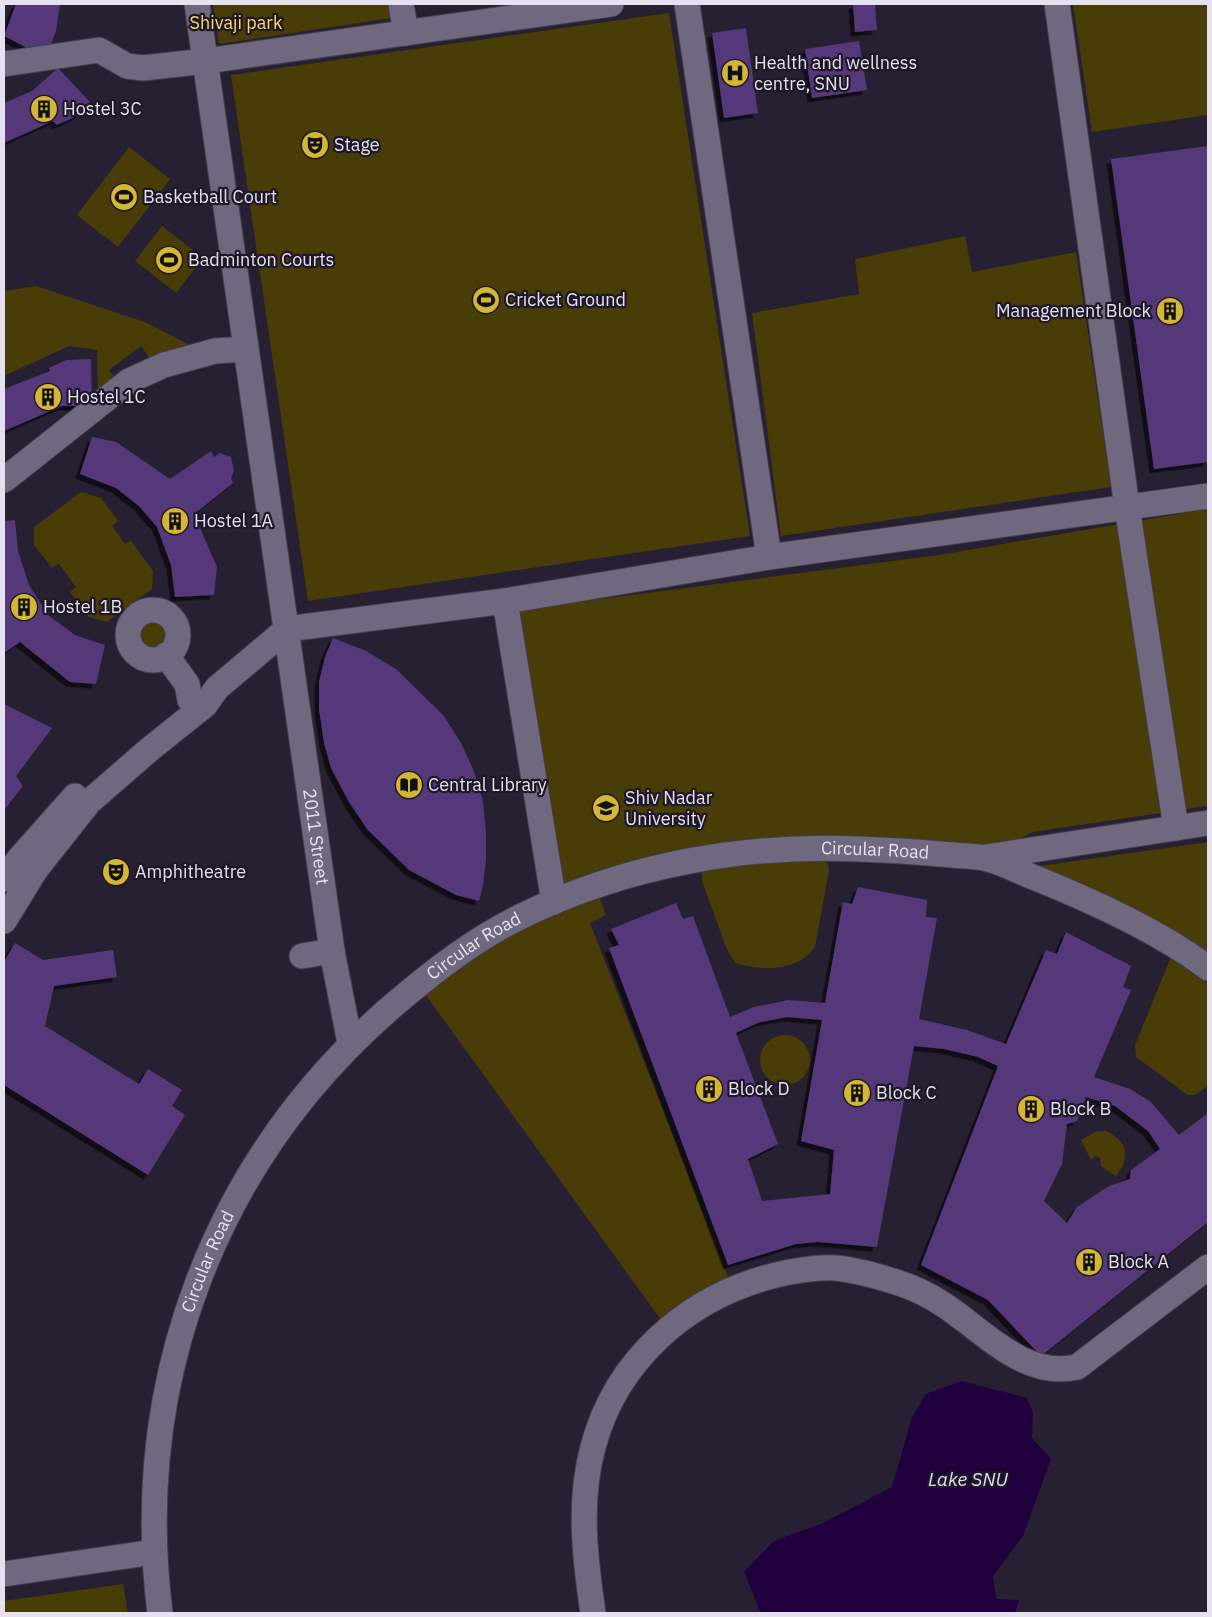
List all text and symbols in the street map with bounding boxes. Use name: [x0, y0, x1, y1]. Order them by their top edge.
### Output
park label: Shivaji park: [190, 11, 283, 34]
place label: Health and wellness centre, SNU: [754, 51, 917, 95]
hospital icon: Health and wellness centre, SNU: [720, 58, 750, 88]
building icon: Hostel 3C: [29, 94, 59, 124]
place label: Hostel 3C: [63, 97, 142, 120]
theatre icon: Stage: [300, 130, 330, 160]
place label: Stage: [334, 133, 380, 156]
sports icon: Basketball Court: [109, 182, 139, 212]
place label: Basketball Court: [143, 185, 277, 208]
sports icon: Badminton Courts: [154, 245, 184, 275]
place label: Badminton Courts: [188, 248, 334, 271]
sports icon: Cricket Ground: [471, 285, 501, 315]
place label: Cricket Ground: [505, 288, 626, 311]
building icon: Management Block: [1155, 296, 1185, 326]
place label: Management Block: [996, 299, 1152, 322]
building icon: Hostel 1C: [33, 382, 63, 412]
place label: Hostel 1C: [67, 385, 146, 408]
building icon: Hostel 1A: [160, 506, 190, 536]
place label: Hostel 1A: [194, 509, 274, 532]
building icon: Hostel 1B: [9, 592, 39, 622]
place label: Hostel 1B: [43, 595, 122, 618]
library icon: Central Library: [394, 770, 424, 800]
place label: Central Library: [428, 773, 547, 796]
place label: Shiv Nadar University: [625, 786, 713, 830]
street label: 2011 Street: [298, 787, 334, 886]
school or university icon: Shiv Nadar University: [591, 793, 621, 823]
street label: Circular Road: [821, 836, 930, 864]
theatre icon: Amphitheatre: [101, 857, 131, 887]
place label: Amphitheatre: [135, 860, 246, 883]
street label: Circular Road: [422, 906, 525, 985]
building icon: Block D: [694, 1074, 724, 1104]
place label: Block D: [728, 1077, 790, 1100]
building icon: Block C: [842, 1078, 872, 1108]
place label: Block C: [876, 1081, 937, 1104]
building icon: Block B: [1016, 1094, 1046, 1124]
place label: Block B: [1050, 1097, 1111, 1120]
street label: Circular Road: [176, 1207, 239, 1315]
building icon: Block A: [1074, 1247, 1104, 1277]
place label: Block A: [1108, 1250, 1170, 1273]
water label: Lake SNU: [928, 1467, 1009, 1491]

